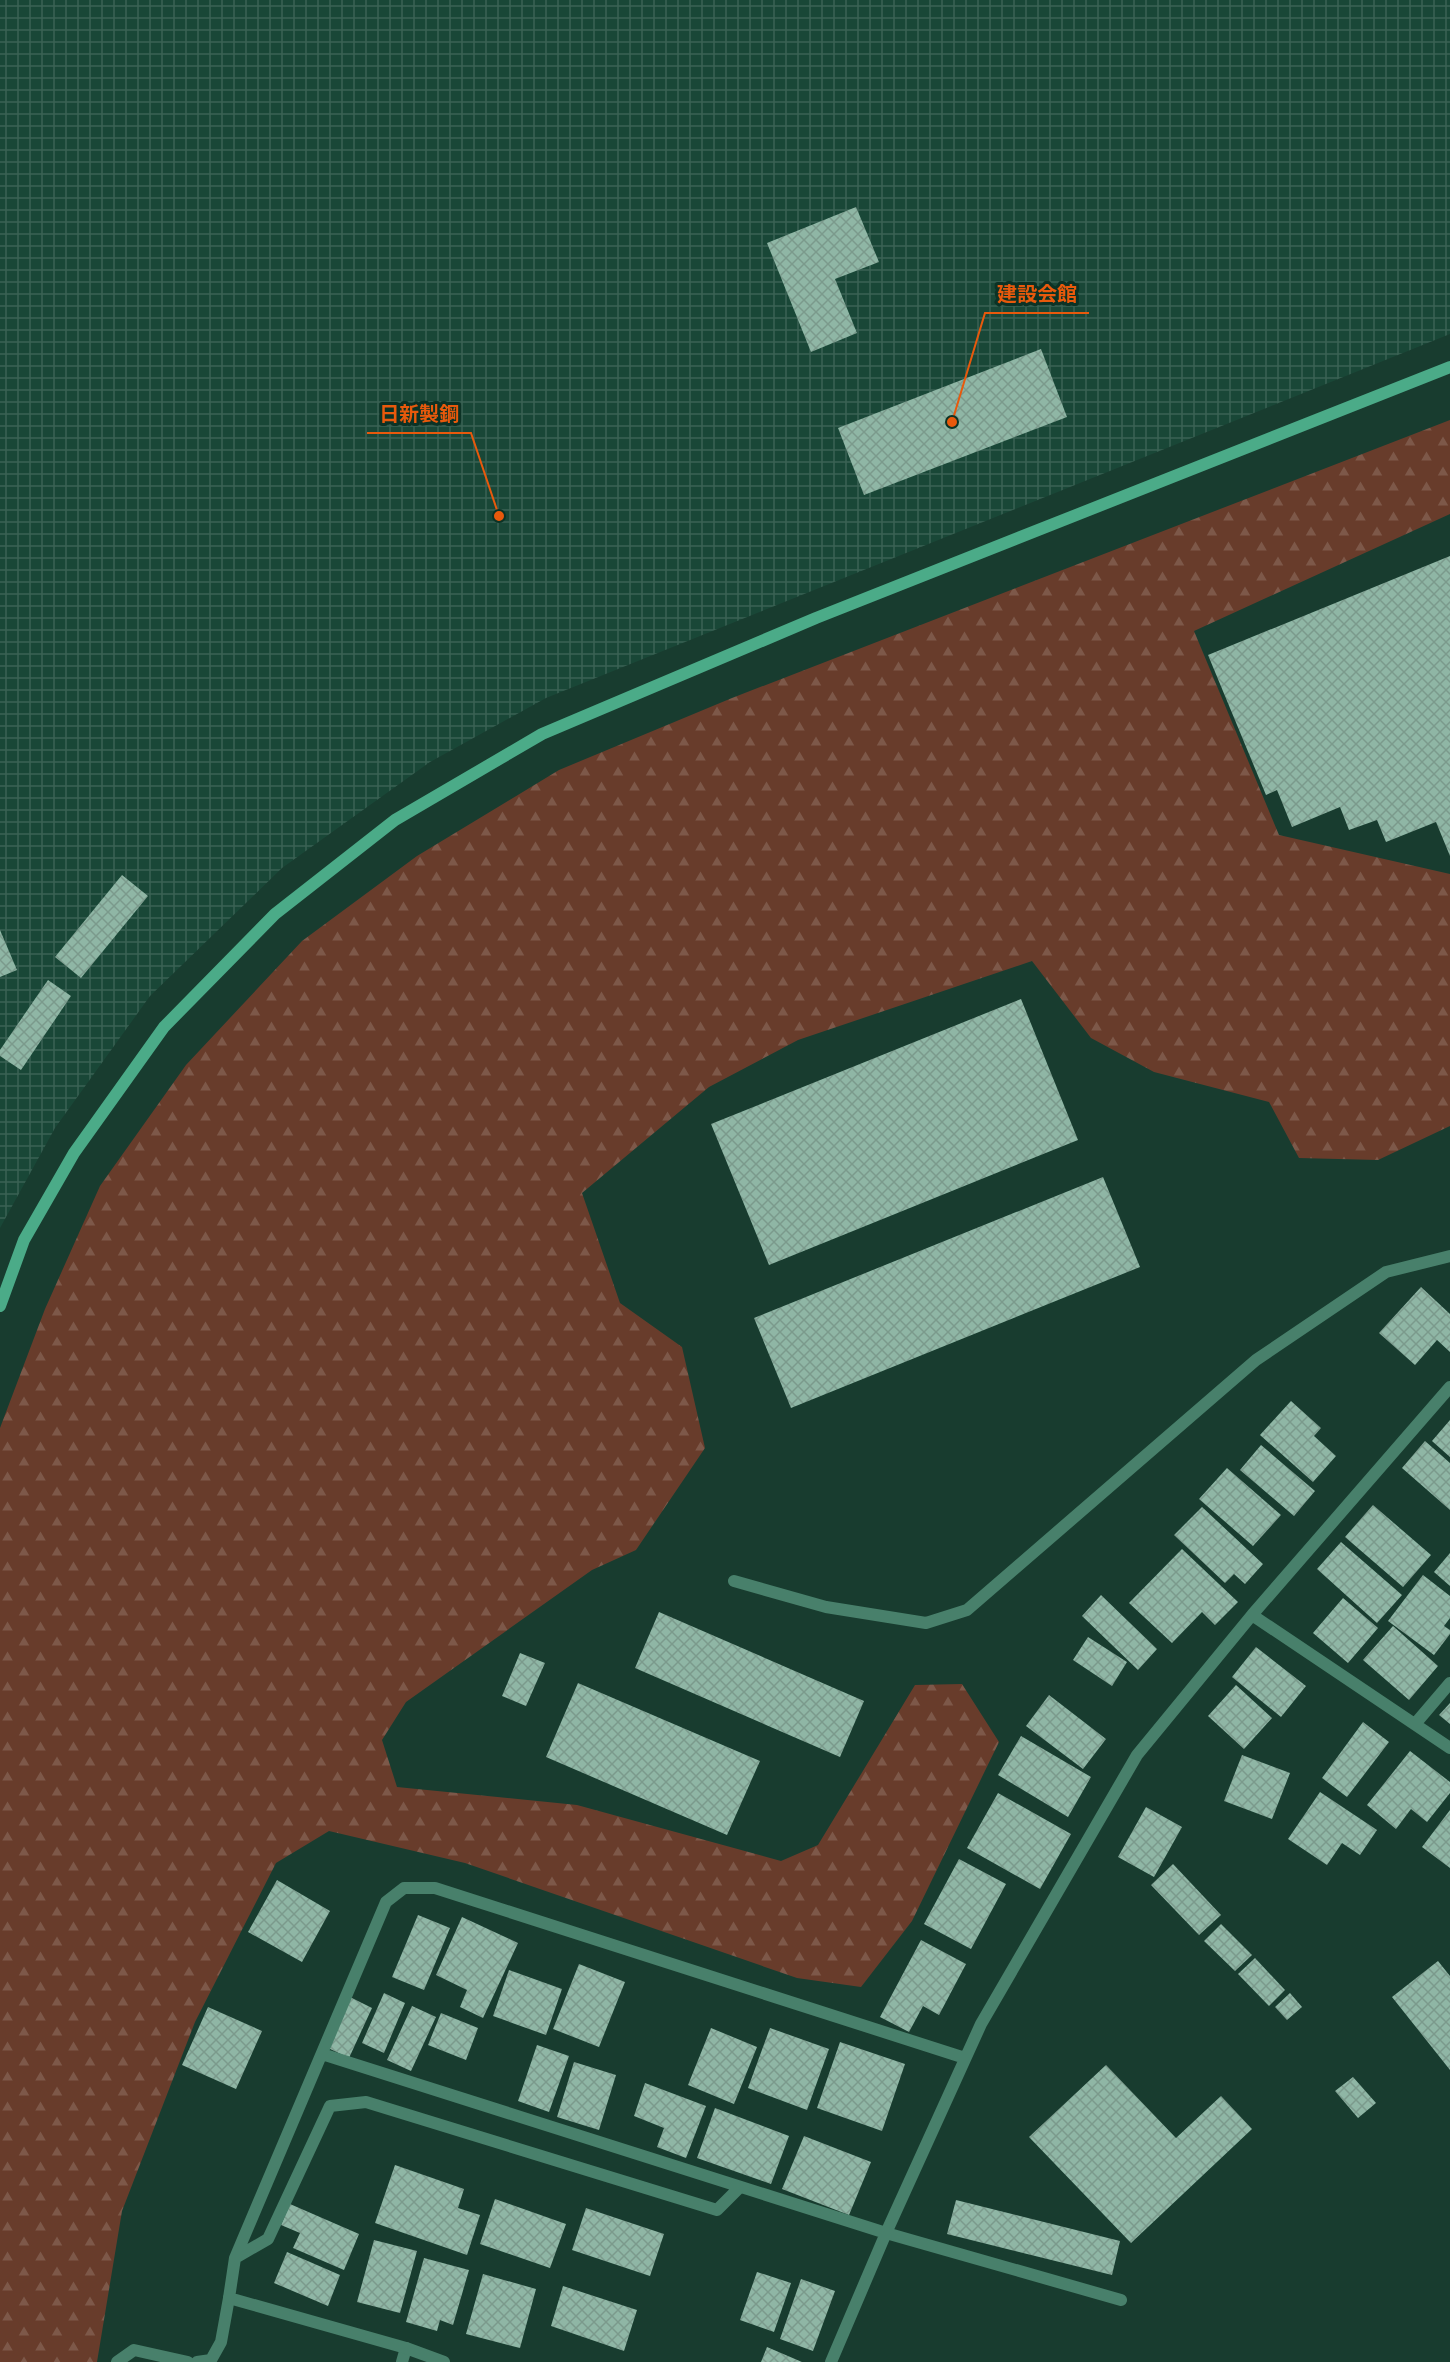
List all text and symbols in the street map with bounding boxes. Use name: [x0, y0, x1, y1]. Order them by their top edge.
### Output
callout: 建設会館: [985, 275, 1089, 313]
text: 建設会館: [997, 281, 1077, 305]
callout: 日新製鋼: [367, 395, 471, 433]
text: 日新製鋼: [379, 401, 459, 425]

